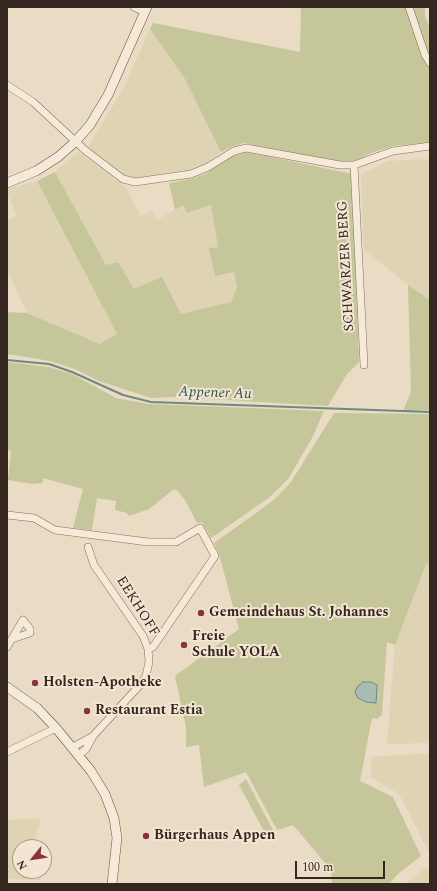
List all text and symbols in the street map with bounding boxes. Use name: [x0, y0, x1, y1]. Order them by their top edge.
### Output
street label: SCHWARZER BERG: [335, 200, 359, 332]
water label: Appener Au: [178, 384, 252, 404]
street label: EEKHOFF: [112, 574, 162, 640]
place label: Gemeindehaus St. Johannes: [209, 605, 389, 621]
marker: Gemeindehaus St. Johannes: [196, 608, 206, 618]
place label: Freie Schule YOLA: [192, 629, 280, 662]
marker: Freie Schule YOLA: [179, 640, 189, 650]
place label: Holsten-Apotheke: [43, 675, 162, 691]
marker: Holsten-Apotheke: [30, 678, 40, 688]
place label: Restaurant Estia: [95, 703, 203, 719]
marker: Restaurant Estia: [82, 706, 92, 716]
place label: Bürgerhaus Appen: [154, 828, 275, 844]
marker: Bürgerhaus Appen: [141, 831, 151, 841]
north arrow: [12, 839, 52, 879]
scale bar: [297, 853, 387, 879]
text: N: [12, 857, 32, 873]
text: 100 m: [302, 858, 333, 877]

